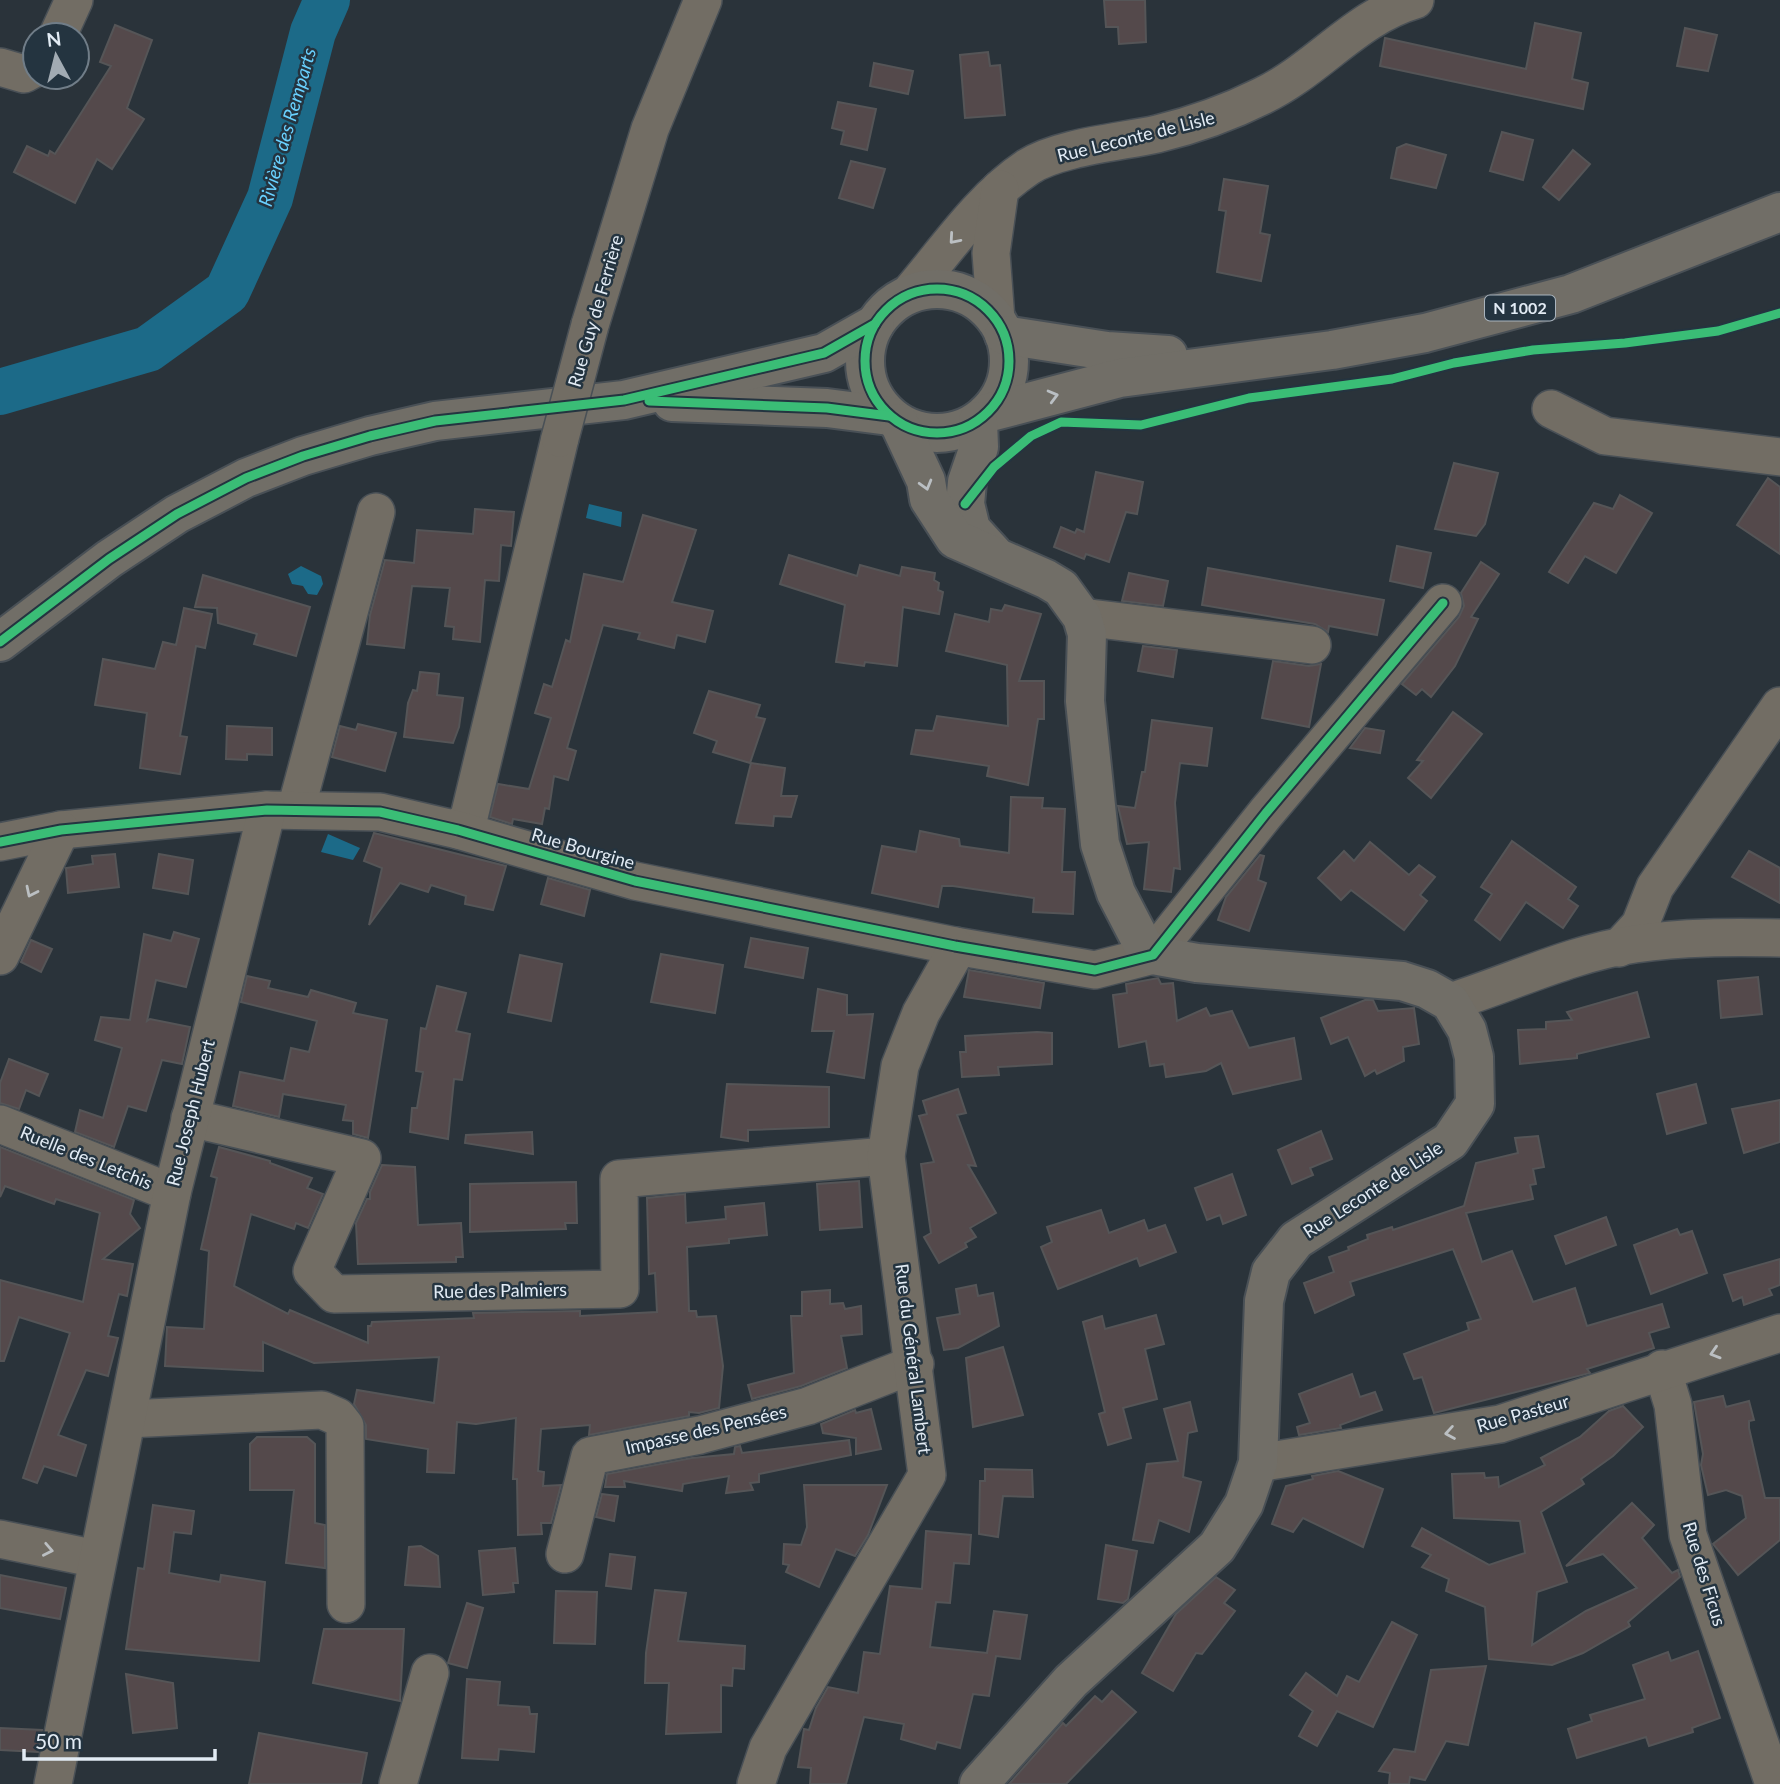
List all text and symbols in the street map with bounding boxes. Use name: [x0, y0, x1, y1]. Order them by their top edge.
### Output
north arrow: [21, 21, 91, 91]
text: N: [45, 26, 63, 51]
water label: Rivière des Remparts: [253, 45, 320, 209]
street label: Rue Leconte de Lisle: [1055, 106, 1217, 166]
one-way arrow: [950, 231, 963, 244]
street label: Rue Guy de Ferrière: [563, 232, 627, 389]
road number: N 1002: [1485, 296, 1555, 320]
one-way arrow: [1047, 390, 1059, 404]
one-way arrow: [917, 479, 932, 491]
street label: Rue Bourgine: [529, 823, 637, 873]
one-way arrow: [25, 885, 39, 897]
street label: Rue Joseph Hubert: [161, 1037, 219, 1188]
street label: Ruelle des Letchis: [17, 1121, 156, 1194]
street label: Rue Leconte de Lisle: [1299, 1136, 1446, 1242]
street label: Rue du Général Lambert: [891, 1262, 937, 1456]
street label: Rue des Palmiers: [433, 1278, 567, 1302]
one-way arrow: [1709, 1345, 1721, 1360]
street label: Rue Pasteur: [1474, 1389, 1572, 1437]
street label: Impasse des Pensées: [623, 1400, 789, 1458]
one-way arrow: [1444, 1425, 1456, 1440]
street label: Rue des Ficus: [1679, 1519, 1731, 1629]
one-way arrow: [42, 1542, 54, 1557]
scale bar: [24, 1718, 215, 1762]
text: 50 m: [35, 1728, 82, 1753]

